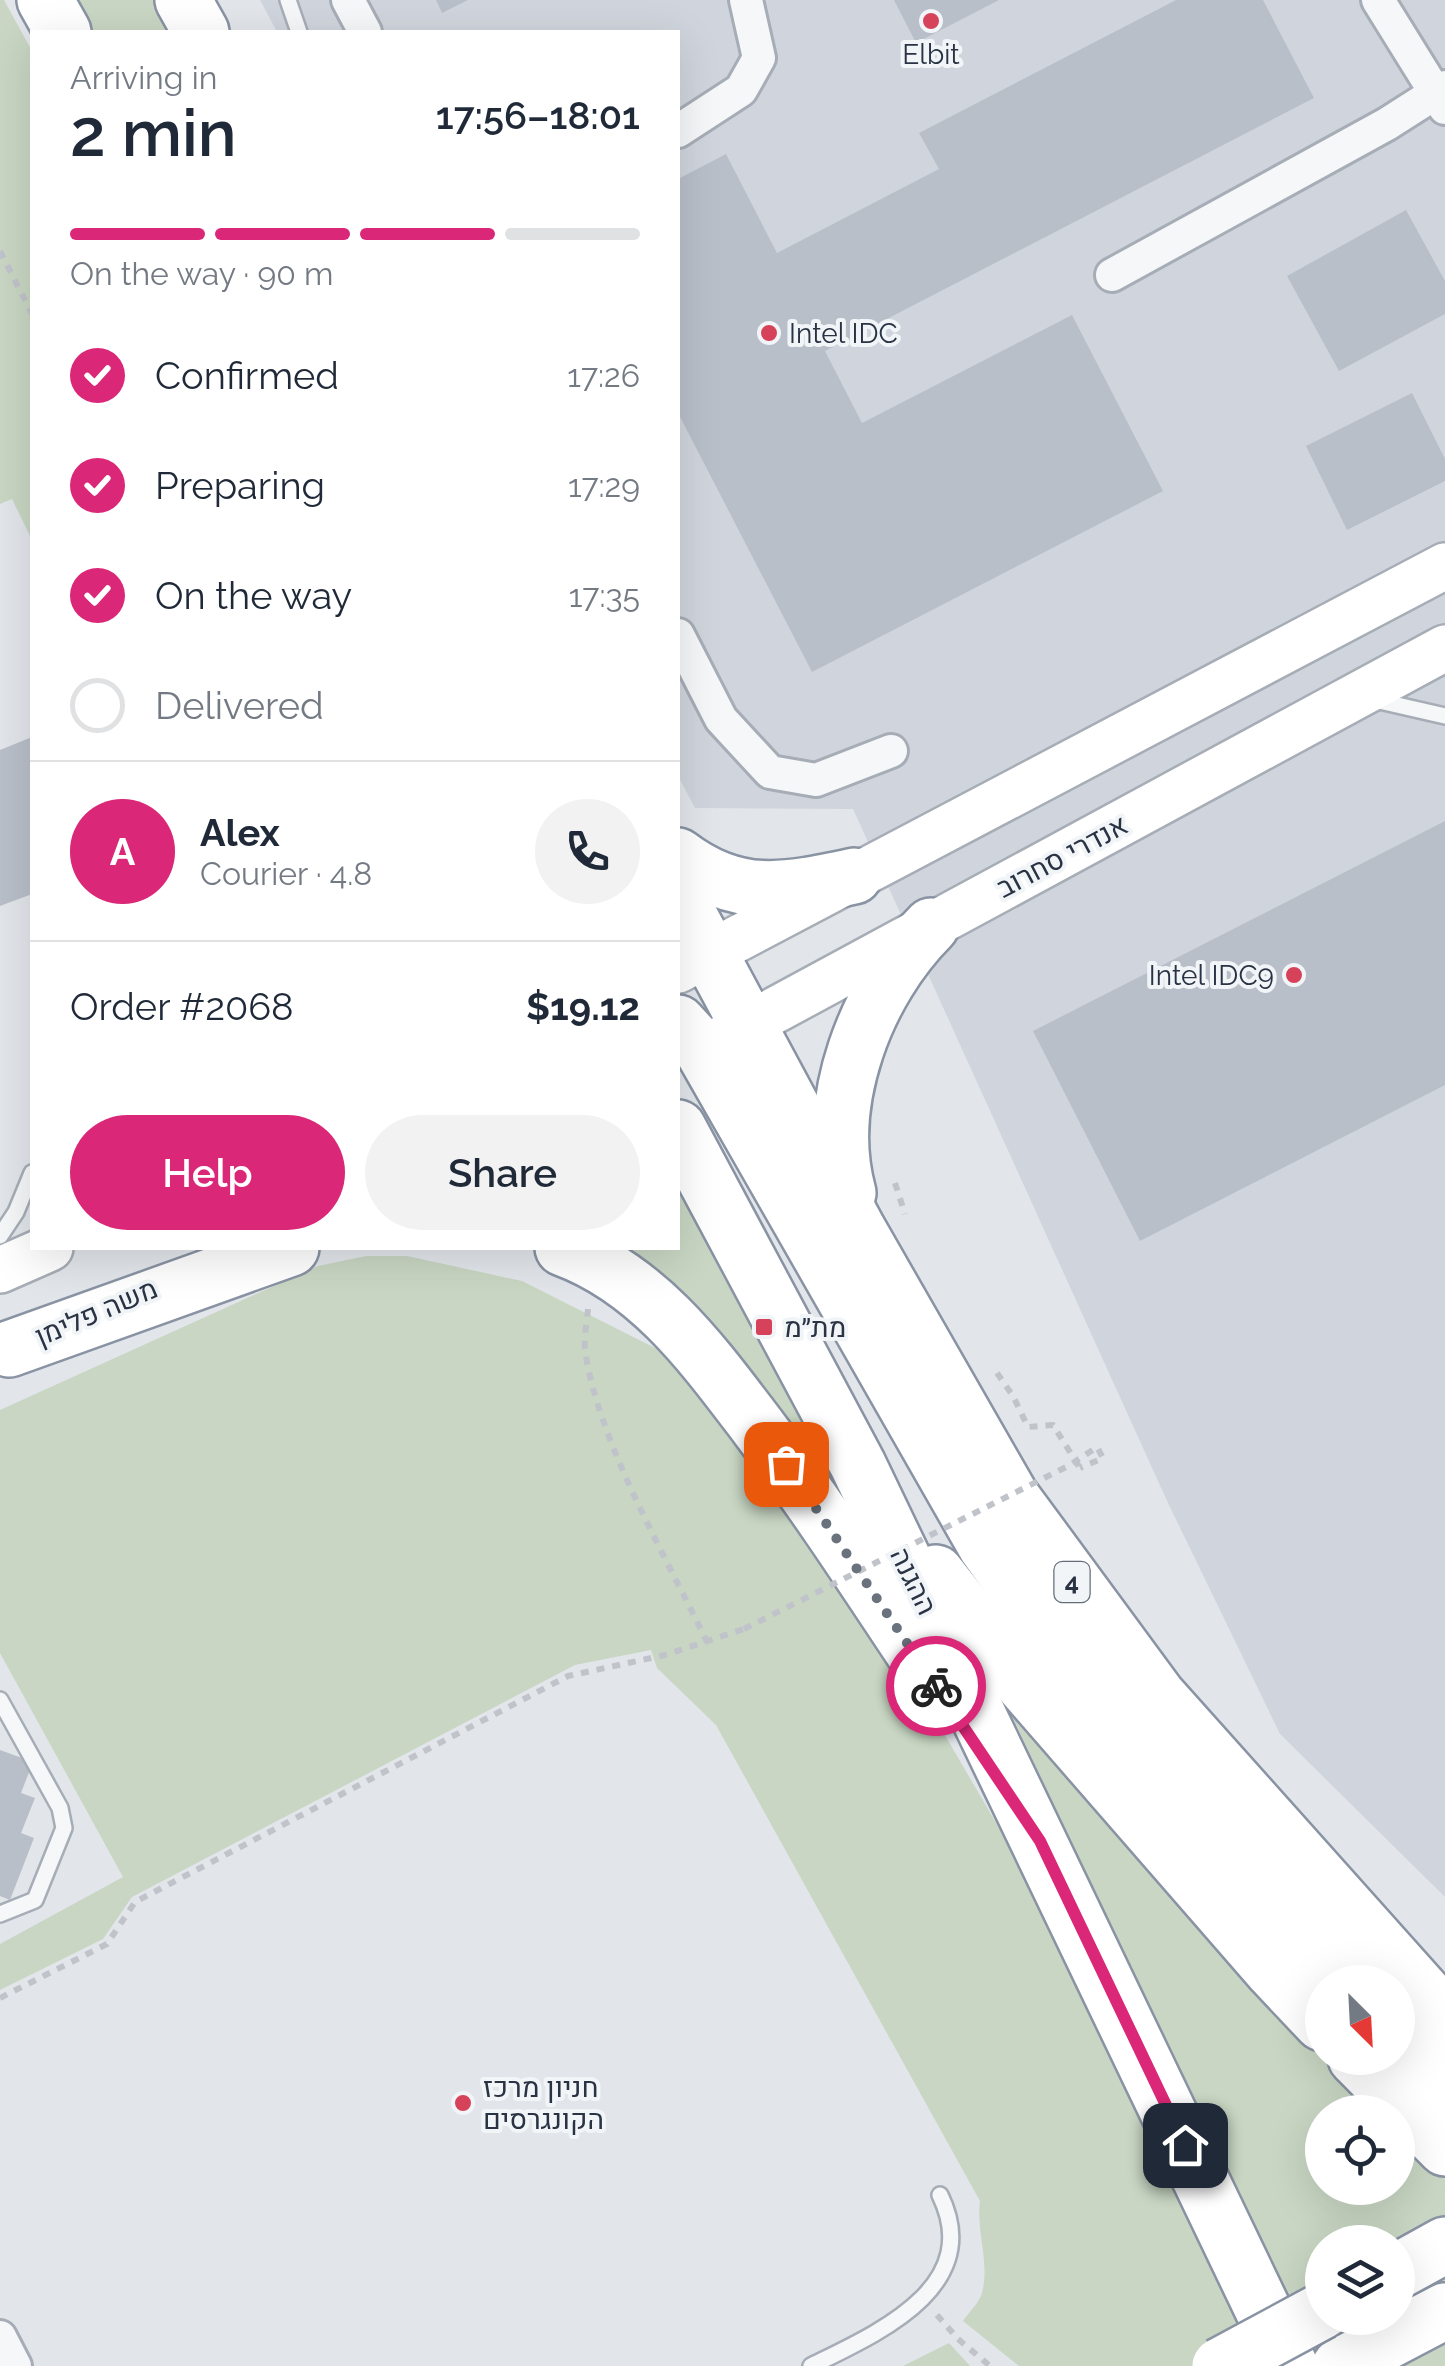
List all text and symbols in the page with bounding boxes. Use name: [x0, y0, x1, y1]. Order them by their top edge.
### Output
marker: Elbit: [920, 10, 942, 32]
place label: Elbit: [902, 38, 960, 71]
text: Arriving in: [70, 59, 217, 96]
text: 17:56–18:01: [436, 93, 640, 138]
text: 2 min: [70, 95, 237, 171]
text: On the way · 90 m: [70, 255, 333, 292]
place label: Intel IDC: [789, 317, 898, 350]
marker: Intel IDC: [758, 322, 780, 344]
icon: check: [70, 348, 125, 403]
text: Confirmed: [155, 353, 339, 398]
text: 17:26: [567, 357, 640, 394]
icon: check: [70, 458, 125, 513]
text: Preparing: [155, 463, 325, 508]
text: 17:29: [568, 467, 640, 504]
icon: check: [70, 568, 125, 623]
text: On the way: [155, 573, 352, 618]
text: 17:35: [569, 577, 640, 614]
text: Delivered: [155, 683, 324, 728]
button: phone: [535, 799, 640, 904]
street label: אנדרי סחרוב: [991, 808, 1133, 905]
text: Alex: [200, 810, 280, 855]
text: A: [110, 829, 135, 874]
text: Courier · 4.8: [200, 855, 372, 892]
place label: Intel IDC9: [1149, 959, 1274, 992]
marker: Intel IDC9: [1283, 964, 1305, 986]
text: Order #2068: [70, 984, 294, 1029]
text: $19.12: [526, 984, 640, 1029]
button: Help: [70, 1115, 345, 1230]
button: Share: [365, 1115, 640, 1230]
street label: משה פלימן: [30, 1272, 162, 1353]
place label: מת״מ: [784, 1311, 846, 1344]
marker: מת״מ: [753, 1316, 775, 1338]
pin: [744, 1422, 829, 1507]
icon: bag: [759, 1437, 814, 1492]
street label: ההגנה: [883, 1542, 944, 1620]
road number: 4: [1054, 1562, 1090, 1602]
courier: [886, 1636, 986, 1736]
icon: bike: [909, 1659, 964, 1714]
north arrow: [1305, 1965, 1415, 2075]
map controls: [1305, 1965, 1415, 2335]
place label: חניון מרכז הקונגרסים: [483, 2071, 604, 2136]
marker: חניון מרכז הקונגרסים: [452, 2092, 474, 2114]
button: locate: [1305, 2095, 1415, 2205]
pin: [1143, 2103, 1228, 2188]
icon: home: [1158, 2118, 1213, 2173]
button: layers: [1305, 2225, 1415, 2335]

